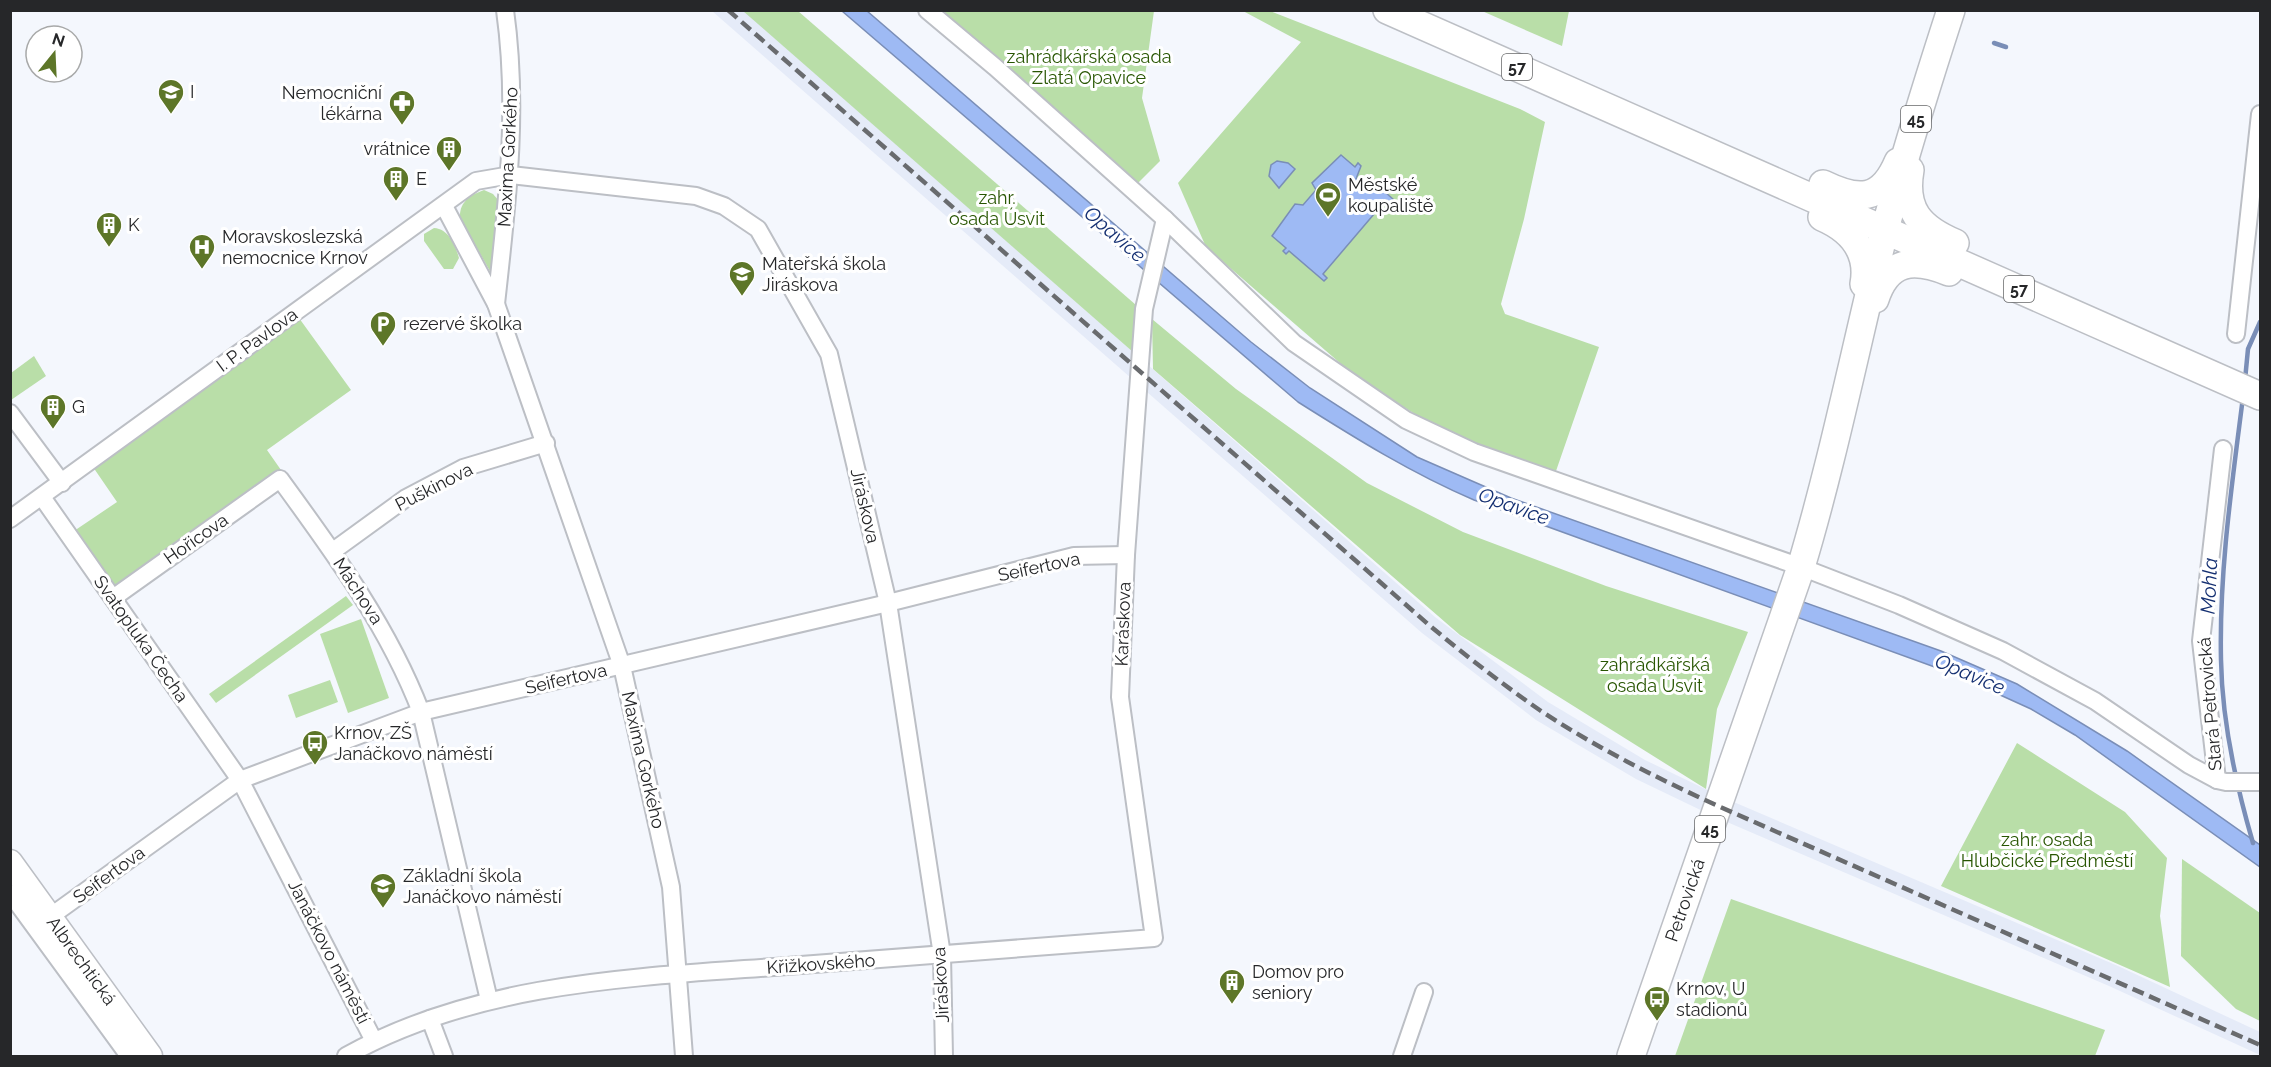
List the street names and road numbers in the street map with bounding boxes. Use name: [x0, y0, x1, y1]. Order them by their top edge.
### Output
road number: 57: [1502, 54, 1532, 80]
street label: Maxima Gorkého: [493, 86, 522, 228]
road number: 45: [1901, 106, 1931, 132]
road number: 57: [2004, 276, 2034, 302]
street label: I. P. Pavlova: [212, 303, 301, 376]
street label: Puškinova: [392, 458, 476, 515]
street label: Jiráskova: [847, 467, 884, 545]
street label: Hořicova: [160, 509, 232, 568]
street label: Seifertova: [996, 548, 1082, 585]
street label: Máchova: [329, 553, 388, 628]
street label: Svatopluka Čecha: [90, 571, 194, 706]
street label: Karáskova: [1111, 581, 1134, 667]
street label: Stará Petrovická: [2193, 636, 2226, 772]
street label: Seifertova: [523, 659, 609, 698]
street label: Maxima Gorkého: [617, 689, 670, 831]
road number: 45: [1695, 816, 1725, 842]
street label: Seifertova: [69, 842, 149, 908]
street label: Petrovická: [1661, 856, 1709, 944]
street label: Janáčkovo náměstí: [284, 876, 375, 1027]
street label: Albrechtická: [43, 912, 121, 1009]
street label: Jiráskova: [928, 947, 953, 1024]
street label: Křižkovského: [766, 949, 876, 978]

